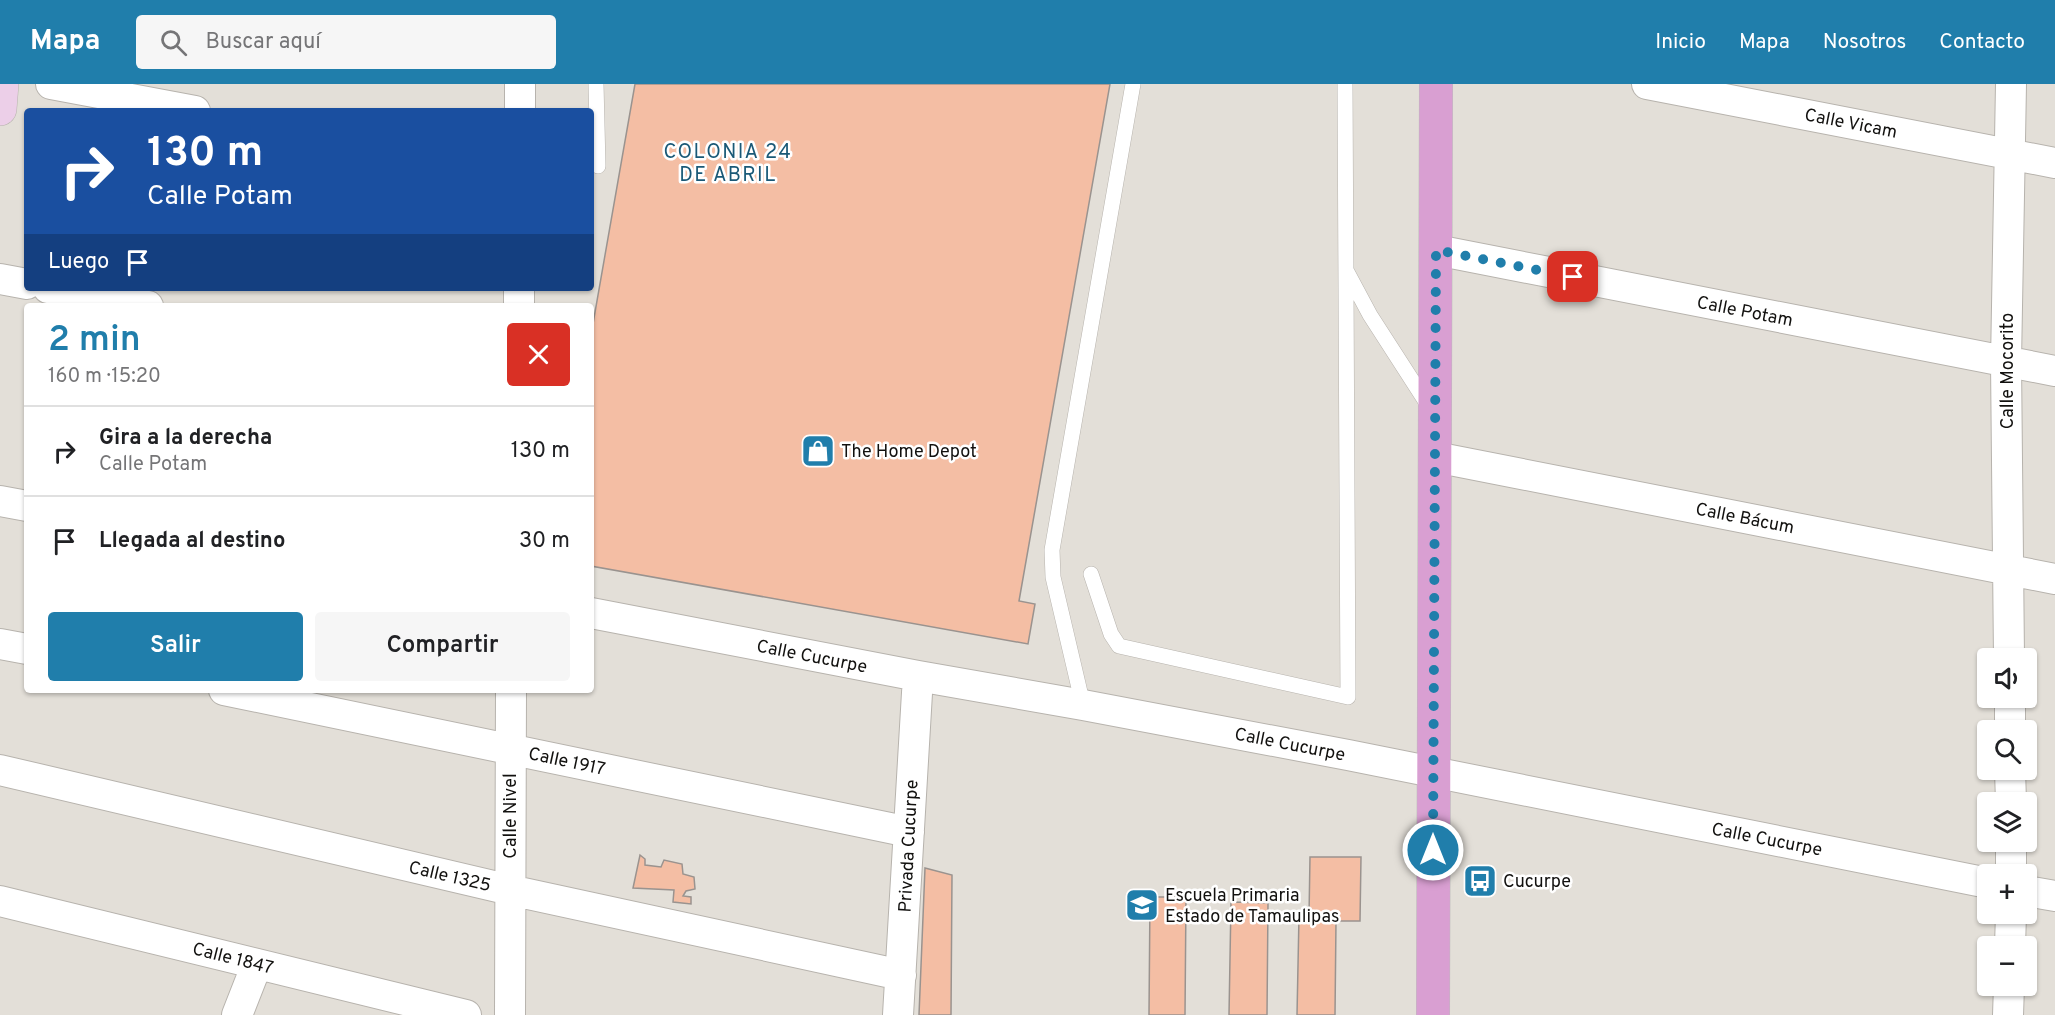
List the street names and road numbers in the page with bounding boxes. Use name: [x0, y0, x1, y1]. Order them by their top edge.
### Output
street label: Calle Vicam: [1802, 104, 1899, 145]
street label: Calle Potam: [1695, 292, 1795, 333]
street label: Calle Mocorito: [1997, 313, 2020, 429]
street label: Calle Bácum: [1693, 499, 1796, 540]
street label: Calle Cucurpe: [754, 635, 869, 679]
street label: Calle Cucurpe: [1232, 723, 1347, 767]
street label: Calle 1917: [526, 743, 607, 782]
street label: Calle Nivel: [500, 773, 523, 859]
street label: Privada Cucurpe: [895, 779, 924, 913]
street label: Calle Cucurpe: [1709, 818, 1824, 862]
street label: Calle 1325: [406, 857, 493, 898]
street label: Calle 1847: [190, 938, 275, 981]

